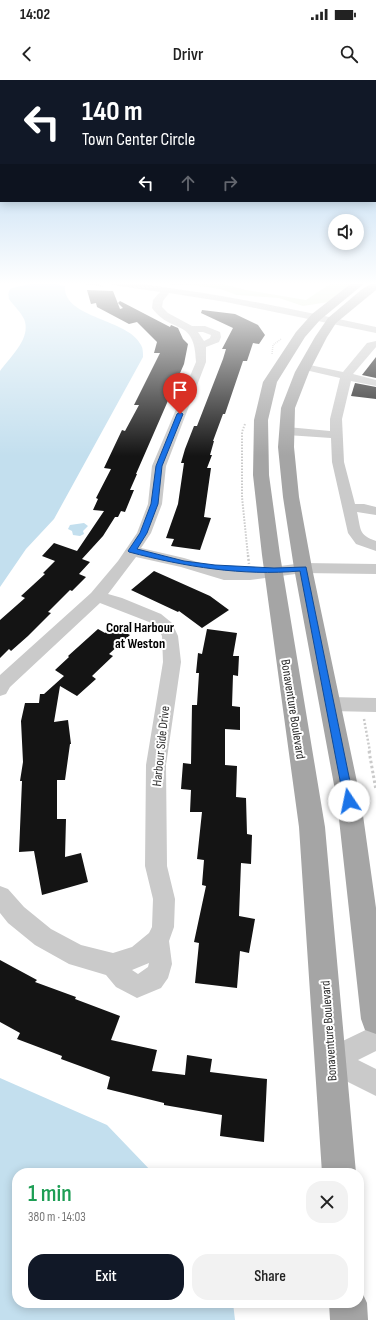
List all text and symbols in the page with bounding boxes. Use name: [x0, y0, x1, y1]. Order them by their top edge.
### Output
text: 14:02: [20, 5, 50, 24]
icon: back: [16, 43, 38, 65]
icon: search: [338, 43, 360, 65]
text: Drivr: [173, 44, 203, 65]
text: 140 m: [82, 95, 143, 128]
icon: left: [16, 96, 68, 148]
text: Town Center Circle: [82, 129, 195, 150]
icon: left: [135, 172, 157, 194]
icon: ahead: [177, 172, 199, 194]
icon: right: [219, 172, 241, 194]
map controls: [328, 214, 364, 250]
button: sound: [328, 214, 364, 250]
pin: [163, 373, 197, 414]
icon: arrive: [169, 379, 191, 401]
district label: Coral Harbour at Weston: [106, 619, 175, 652]
street label: Bonaventure Boulevard: [277, 658, 309, 760]
street label: Harbour Side Drive: [149, 705, 173, 787]
position arrow: [328, 780, 370, 822]
street label: Bonaventure Boulevard: [318, 980, 340, 1082]
text: 1 min: [28, 1179, 72, 1208]
button: close: [306, 1181, 348, 1223]
text: 380 m · 14:03: [28, 1209, 86, 1225]
button: Exit: [28, 1254, 184, 1300]
button: Share: [192, 1254, 348, 1300]

